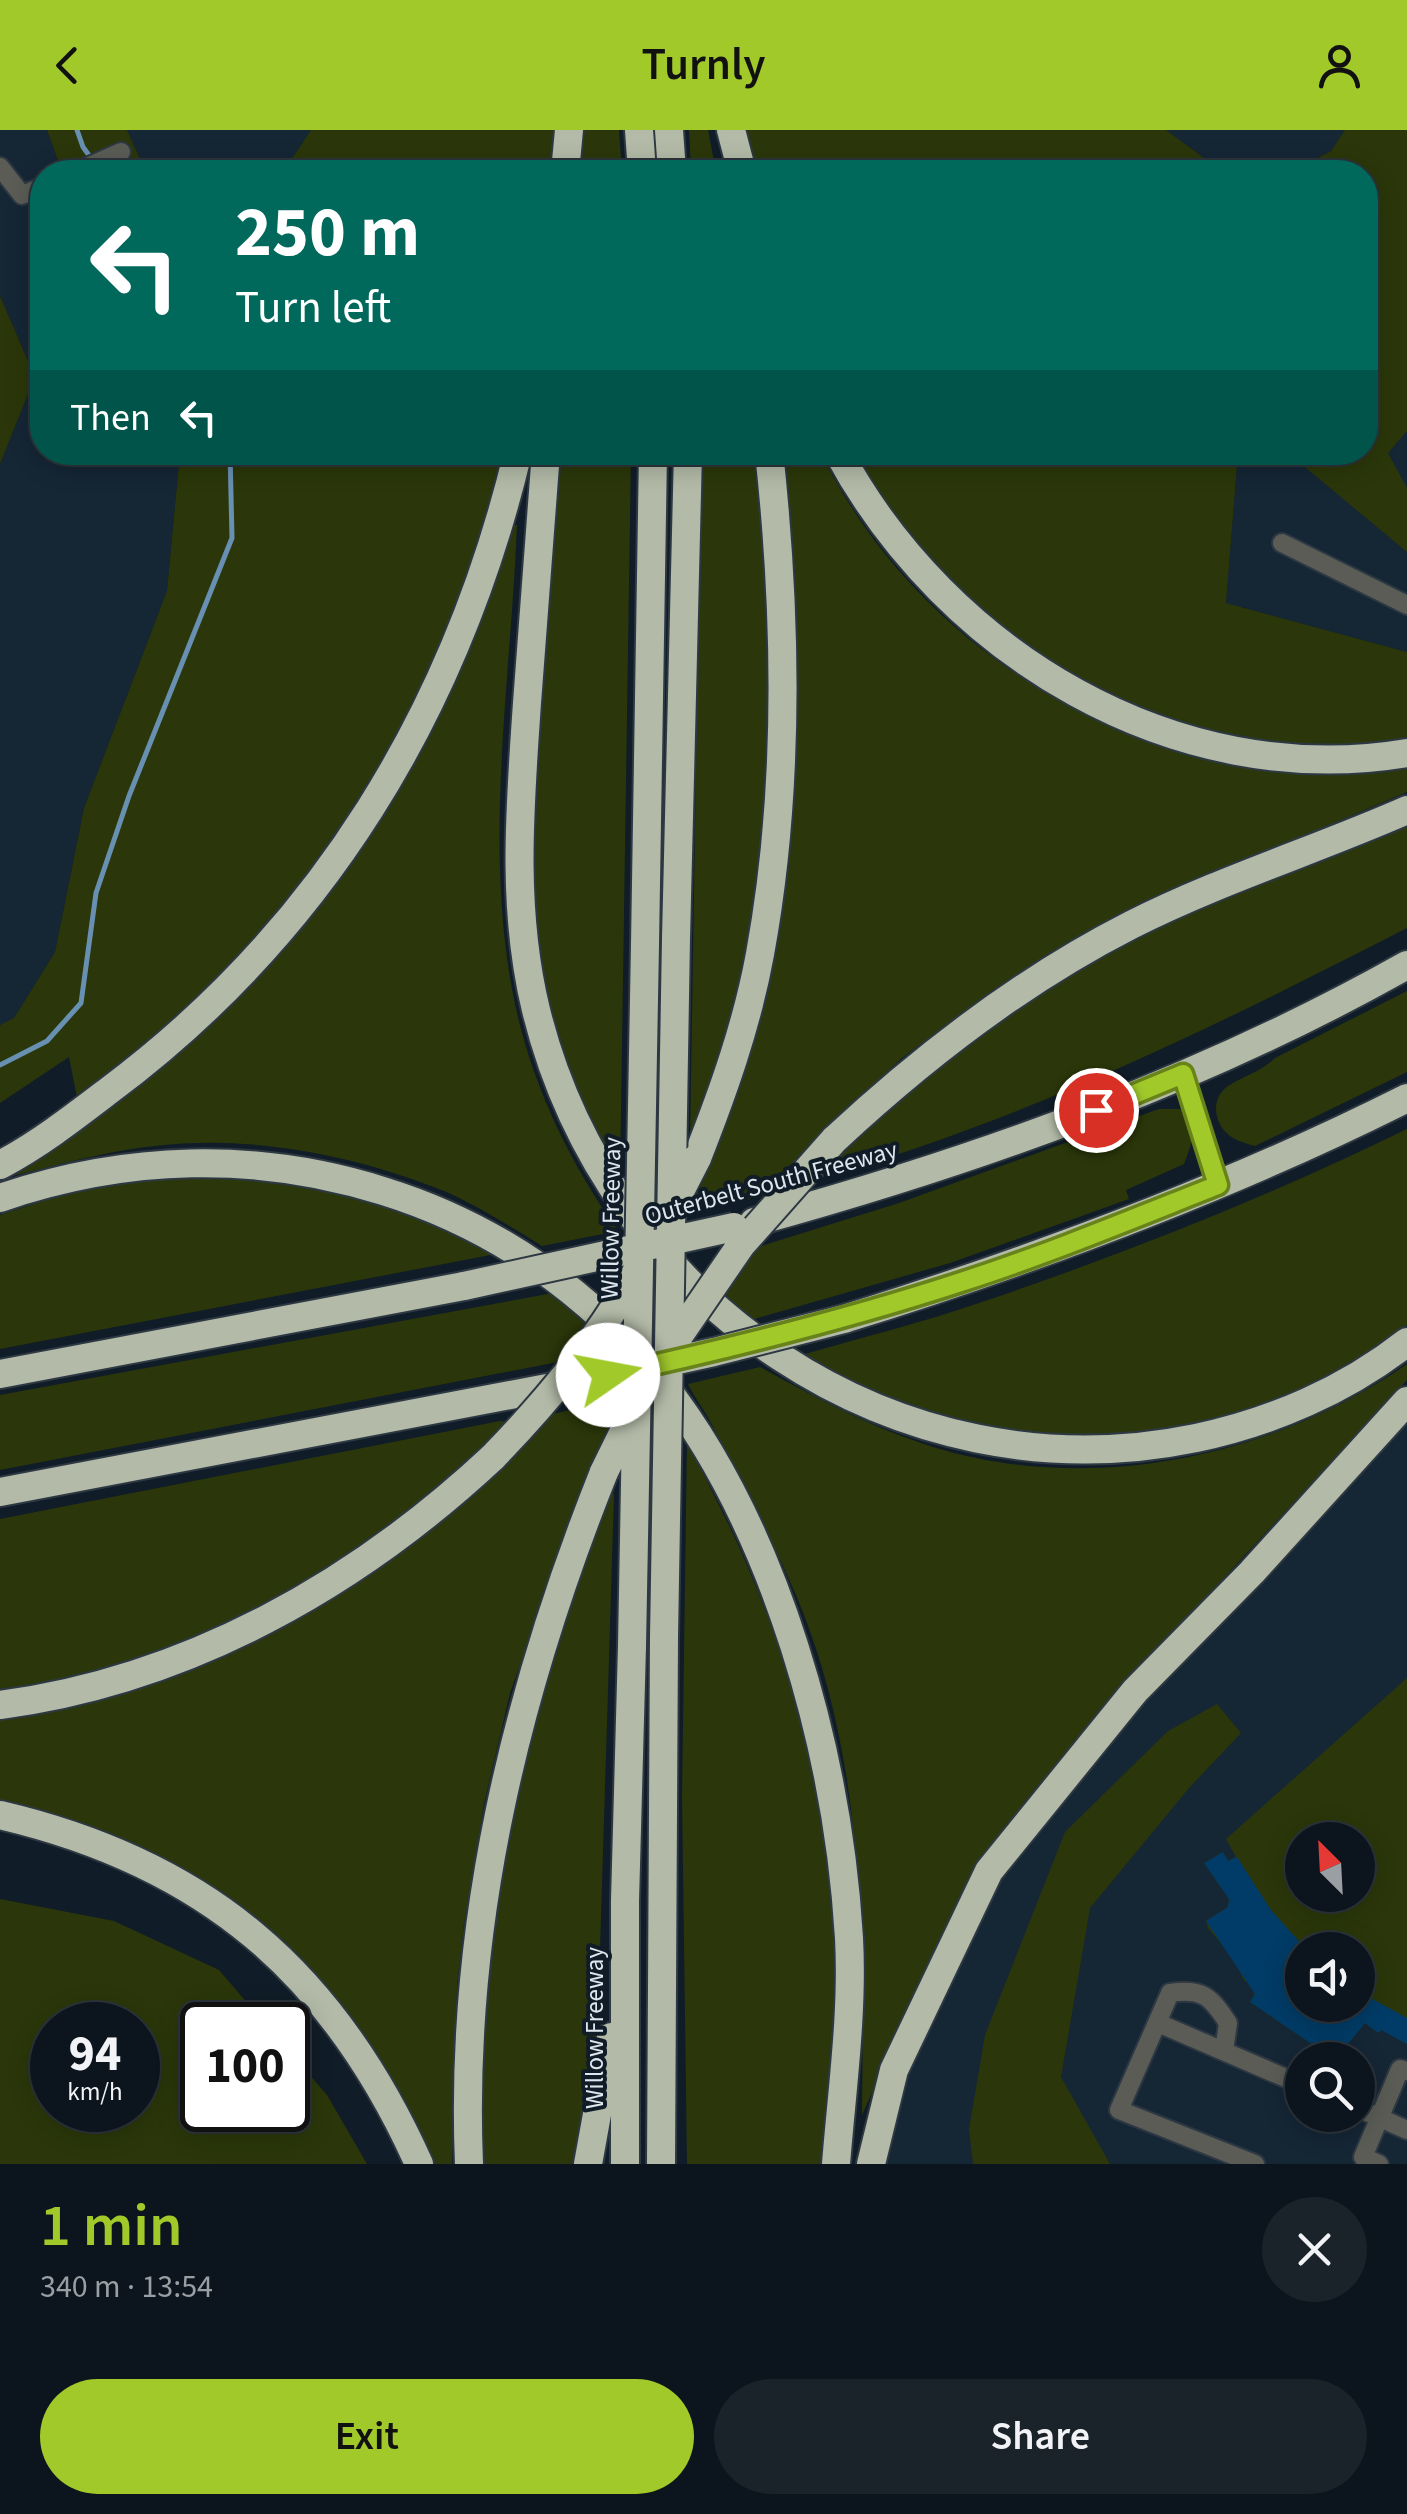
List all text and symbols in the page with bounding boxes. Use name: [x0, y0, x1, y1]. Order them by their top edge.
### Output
text: Turnly: [641, 33, 766, 97]
icon: back: [40, 38, 95, 93]
icon: person: [1312, 38, 1367, 93]
text: 250 m: [235, 183, 420, 283]
icon: left: [70, 200, 200, 330]
text: Turn left: [235, 276, 391, 340]
icon: left: [171, 390, 226, 445]
text: Then: [70, 391, 151, 445]
pin: [1054, 1068, 1139, 1153]
icon: arrive: [1069, 1083, 1124, 1138]
street label: Outerbelt South Freeway: [641, 1132, 902, 1234]
street label: Willow Freeway: [592, 1136, 630, 1299]
position arrow: [556, 1323, 660, 1427]
north arrow: [1285, 1822, 1375, 1912]
map controls: [1285, 1822, 1375, 2132]
button: sound: [1285, 1932, 1375, 2022]
street label: Willow Freeway: [577, 1947, 613, 2109]
speed limit sign: 100: [180, 2002, 310, 2132]
text: 94: [69, 2019, 121, 2090]
button: search: [1285, 2042, 1375, 2132]
text: km/h: [67, 2074, 123, 2110]
text: 1 min: [40, 2184, 183, 2269]
button: close: [1262, 2197, 1367, 2302]
text: 340 m · 13:54: [40, 2264, 213, 2310]
button: Exit: [40, 2379, 694, 2494]
button: Share: [714, 2379, 1367, 2494]

